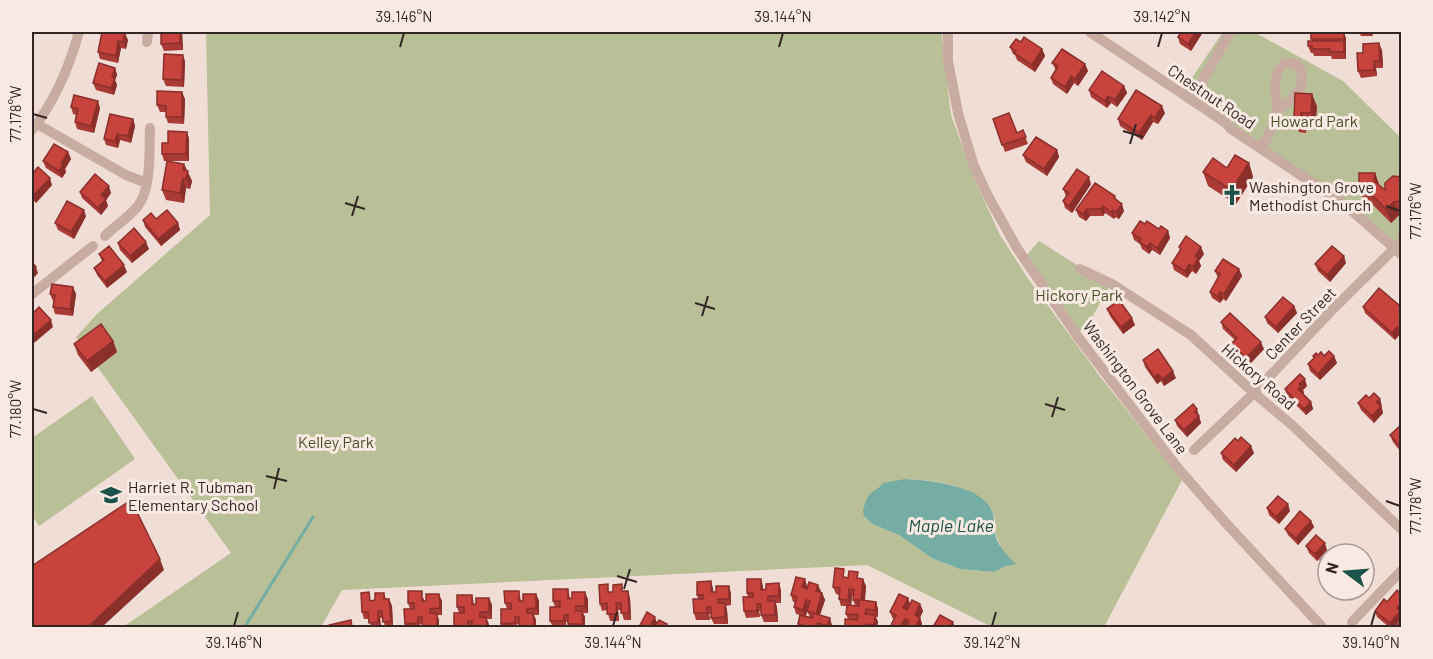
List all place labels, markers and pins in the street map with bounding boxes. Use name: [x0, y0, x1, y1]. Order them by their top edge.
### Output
place label: Washington Grove Methodist Church: [1249, 177, 1374, 214]
church icon: Washington Grove Methodist Church: [1220, 183, 1244, 207]
place label: Harriet R. Tubman Elementary School: [128, 477, 258, 514]
school or university icon: Harriet R. Tubman Elementary School: [99, 483, 123, 507]

